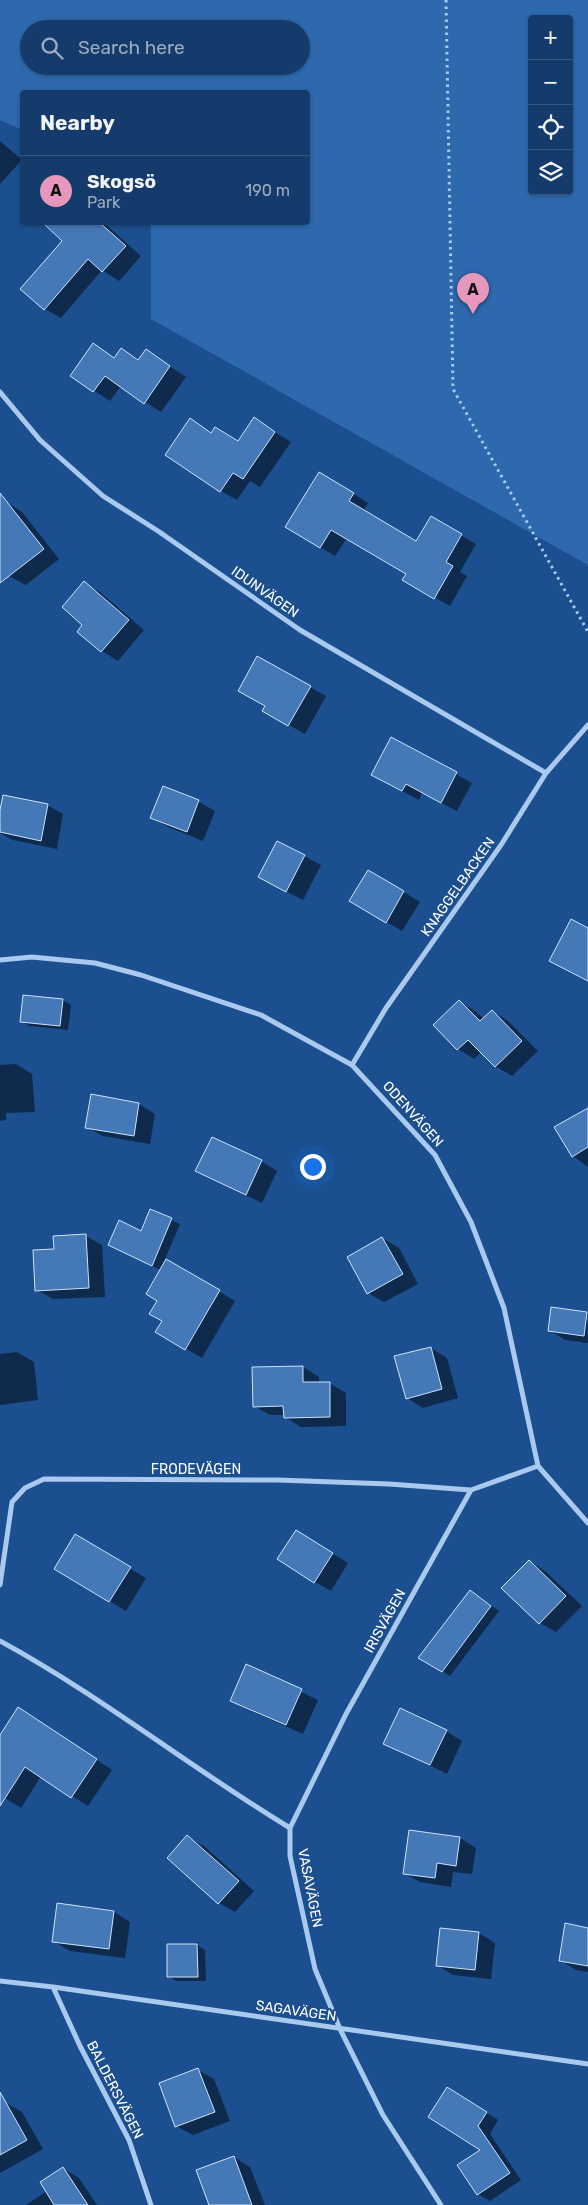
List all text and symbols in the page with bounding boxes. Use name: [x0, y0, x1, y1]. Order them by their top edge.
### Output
map controls: [528, 15, 573, 195]
button: +: [528, 15, 573, 60]
search box: [20, 20, 310, 75]
icon: search: [38, 34, 66, 62]
text: Search here: [78, 36, 185, 59]
button: −: [528, 60, 573, 105]
button: locate: [528, 105, 573, 150]
text: Nearby: [40, 110, 115, 135]
button: layers: [528, 150, 573, 195]
text: Skogsö: [87, 170, 156, 193]
text: A: [50, 181, 62, 200]
text: 190 m: [245, 181, 290, 200]
text: Park: [87, 193, 120, 212]
pin: A: [457, 273, 489, 314]
street label: IDUNVÄGEN: [228, 563, 302, 621]
street label: KNAGGELBACKEN: [417, 834, 499, 940]
street label: ODENVÄGEN: [379, 1078, 447, 1150]
your location: [300, 1154, 326, 1180]
street label: FRODEVÄGEN: [151, 1461, 241, 1478]
street label: IRISVÄGEN: [360, 1586, 410, 1656]
street label: VASAVÄGEN: [294, 1847, 326, 1929]
street label: SAGAVÄGEN: [255, 1997, 337, 2025]
street label: BALDERSVÄGEN: [83, 2038, 147, 2142]

